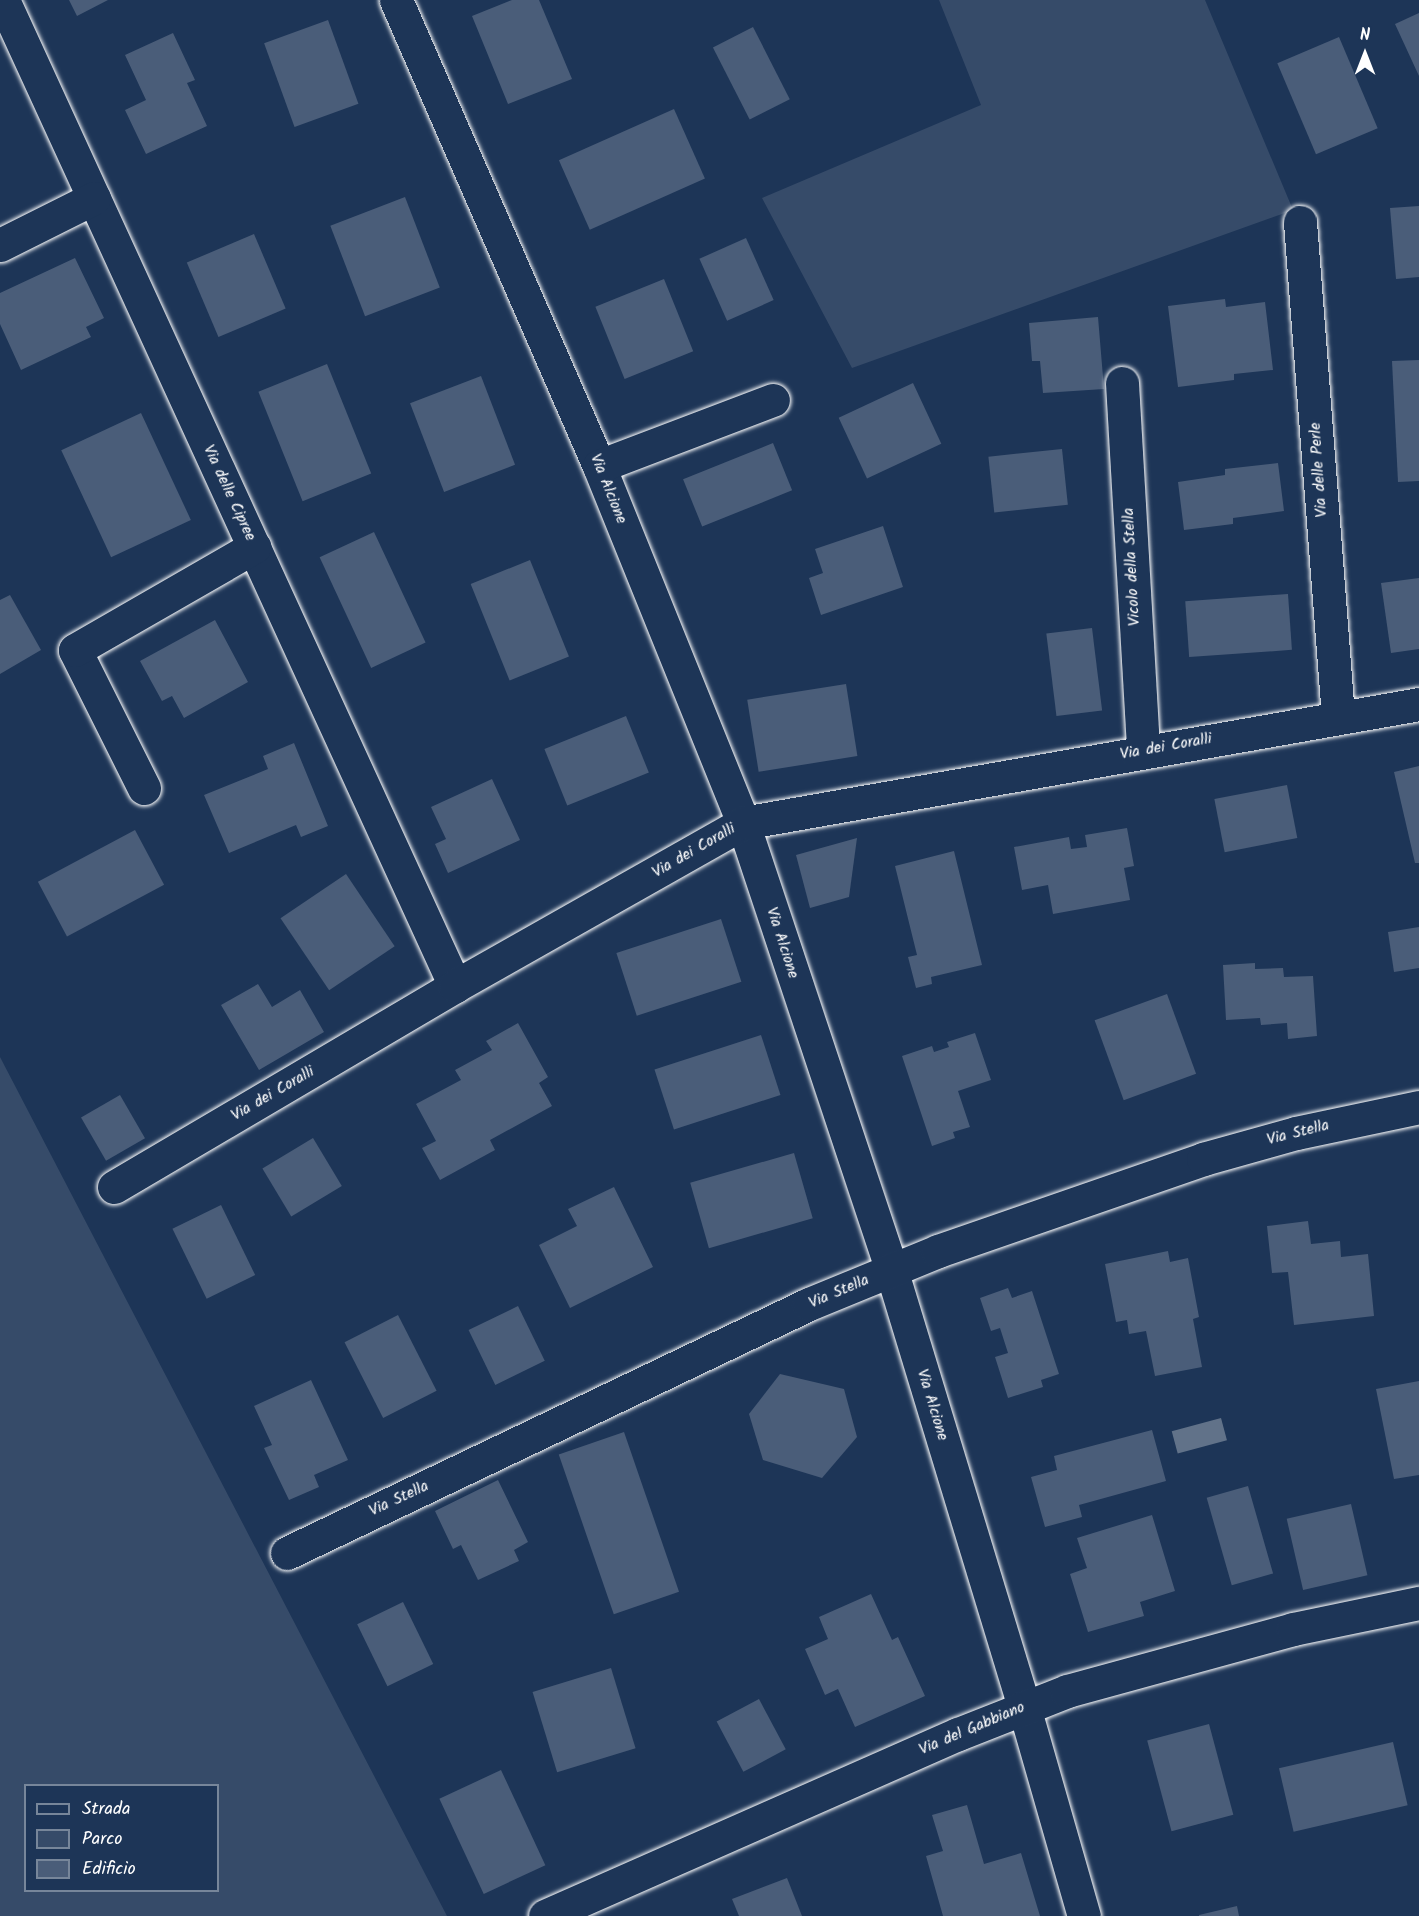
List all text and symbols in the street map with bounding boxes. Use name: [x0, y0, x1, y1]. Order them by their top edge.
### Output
text: N: [1360, 23, 1370, 48]
north arrow: [1335, 24, 1395, 84]
street label: Via delle Perle: [1306, 422, 1332, 518]
street label: Via delle Cipree: [198, 442, 260, 544]
street label: Via Alcione: [585, 451, 631, 527]
street label: Vicolo della Stella: [1119, 507, 1145, 627]
street label: Via dei Coralli: [1119, 729, 1213, 765]
street label: Via dei Coralli: [649, 819, 739, 883]
street label: Via Alcione: [761, 905, 803, 981]
street label: Via dei Coralli: [228, 1062, 318, 1126]
street label: Via Stella: [1265, 1116, 1331, 1150]
street label: Via Stella: [806, 1271, 872, 1313]
street label: Via Alcione: [912, 1367, 952, 1443]
street label: Via Stella: [366, 1477, 432, 1521]
street label: Via del Gabbiano: [916, 1698, 1028, 1760]
legend: [24, 1784, 219, 1892]
text: Strada: [82, 1795, 130, 1824]
text: Parco: [82, 1825, 122, 1854]
text: Edificio: [82, 1855, 136, 1884]

